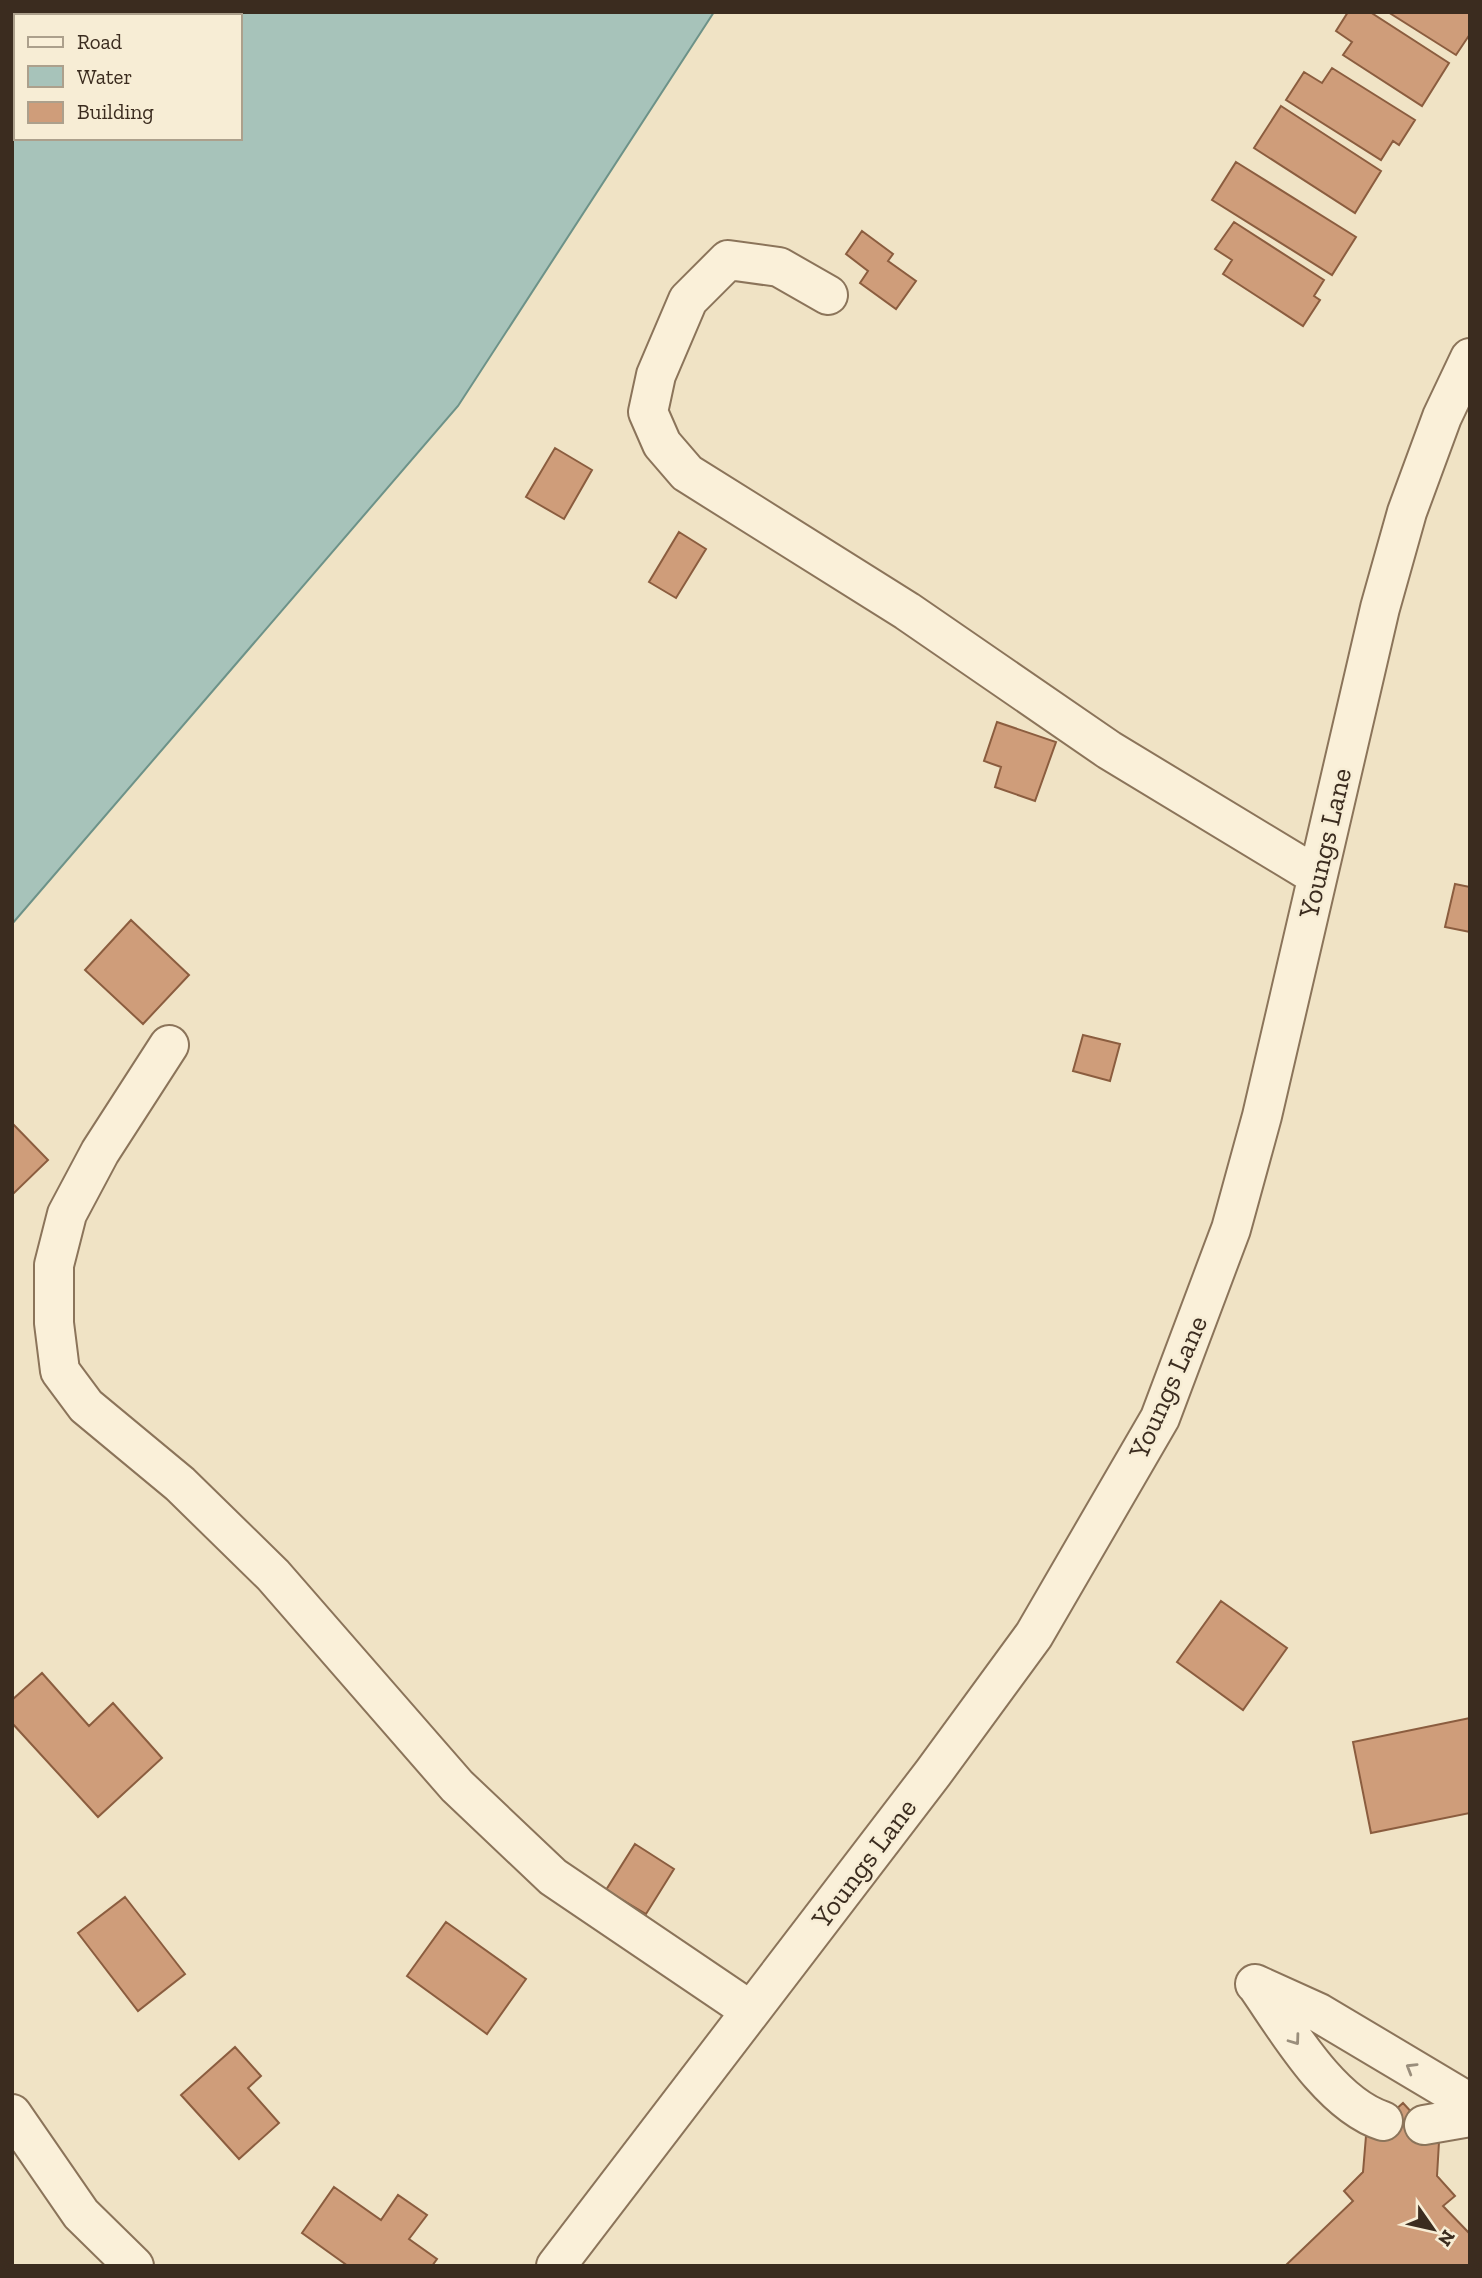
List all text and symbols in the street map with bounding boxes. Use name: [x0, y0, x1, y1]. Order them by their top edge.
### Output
legend: [14, 14, 242, 140]
text: Road: [77, 29, 123, 54]
text: Water: [77, 64, 132, 89]
text: Building: [77, 99, 154, 124]
street label: Youngs Lane: [1291, 765, 1358, 922]
street label: Youngs Lane: [1121, 1310, 1214, 1465]
street label: Youngs Lane: [804, 1792, 923, 1935]
one-way arrow: [1287, 2032, 1299, 2045]
one-way arrow: [1406, 2063, 1418, 2076]
north arrow: [1398, 2194, 1468, 2264]
text: N: [1433, 2226, 1460, 2251]

